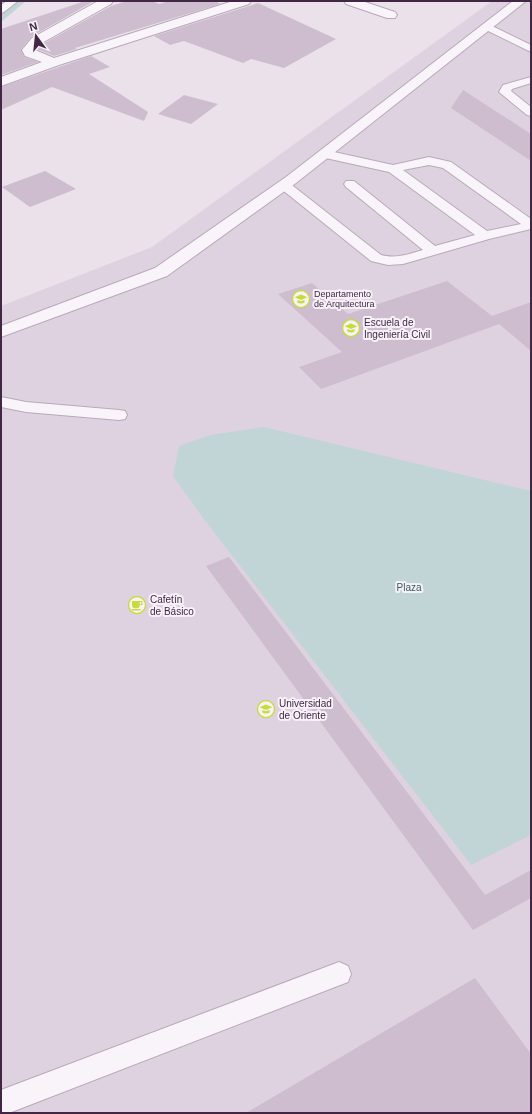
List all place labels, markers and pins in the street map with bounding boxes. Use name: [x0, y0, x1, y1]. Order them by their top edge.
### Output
school or university icon: Departamento de Arquitectura: [291, 289, 311, 309]
place label: Departamento de Arquitectura: [314, 289, 375, 309]
place label: Escuela de Ingeniería Civil: [364, 317, 430, 340]
school or university icon: Escuela de Ingeniería Civil: [341, 318, 361, 338]
place label: Cafetín de Básico: [150, 594, 194, 617]
cafe icon: Cafetín de Básico: [127, 595, 147, 615]
place label: Universidad de Oriente: [279, 698, 332, 721]
school or university icon: Universidad de Oriente: [256, 699, 276, 719]

